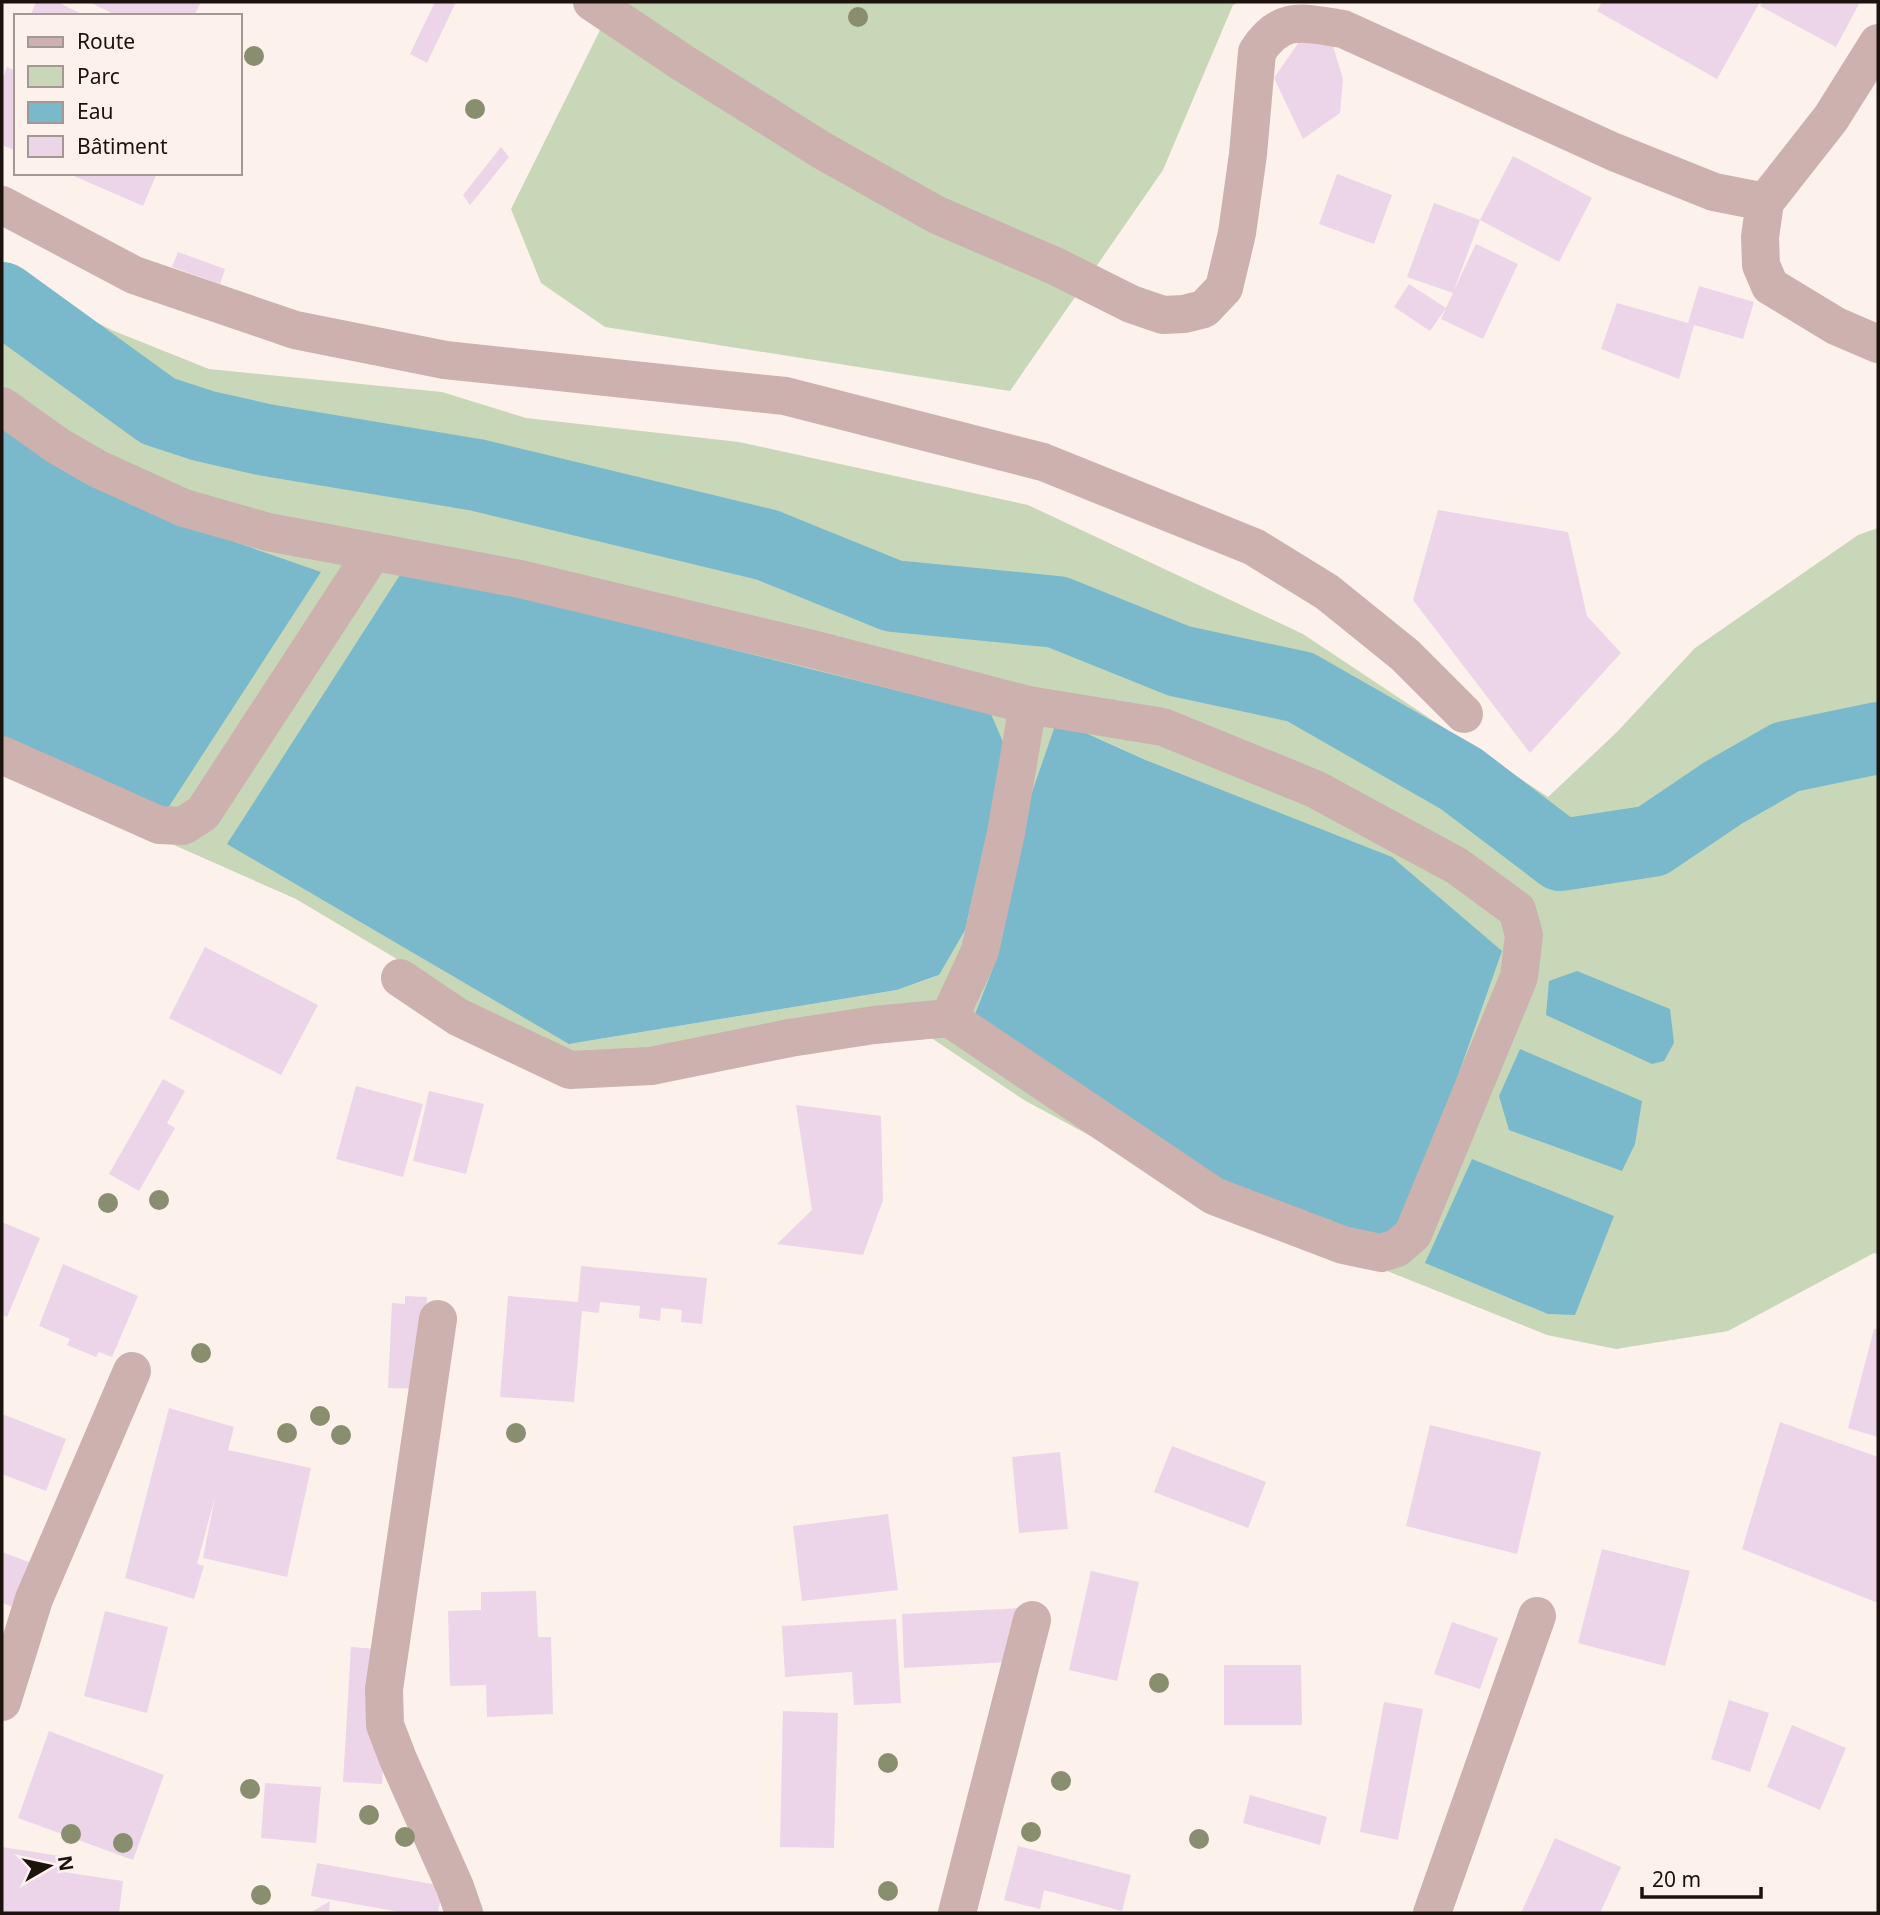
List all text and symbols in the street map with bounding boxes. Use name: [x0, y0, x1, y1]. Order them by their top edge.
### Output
legend: [14, 14, 242, 175]
text: Route: [77, 27, 135, 55]
text: Parc: [77, 62, 120, 90]
text: Eau: [77, 97, 113, 125]
text: Bâtiment: [77, 132, 168, 160]
north arrow: [14, 1831, 84, 1901]
text: N: [52, 1854, 80, 1873]
scale bar: [1642, 1856, 1761, 1900]
text: 20 m: [1652, 1865, 1701, 1893]

